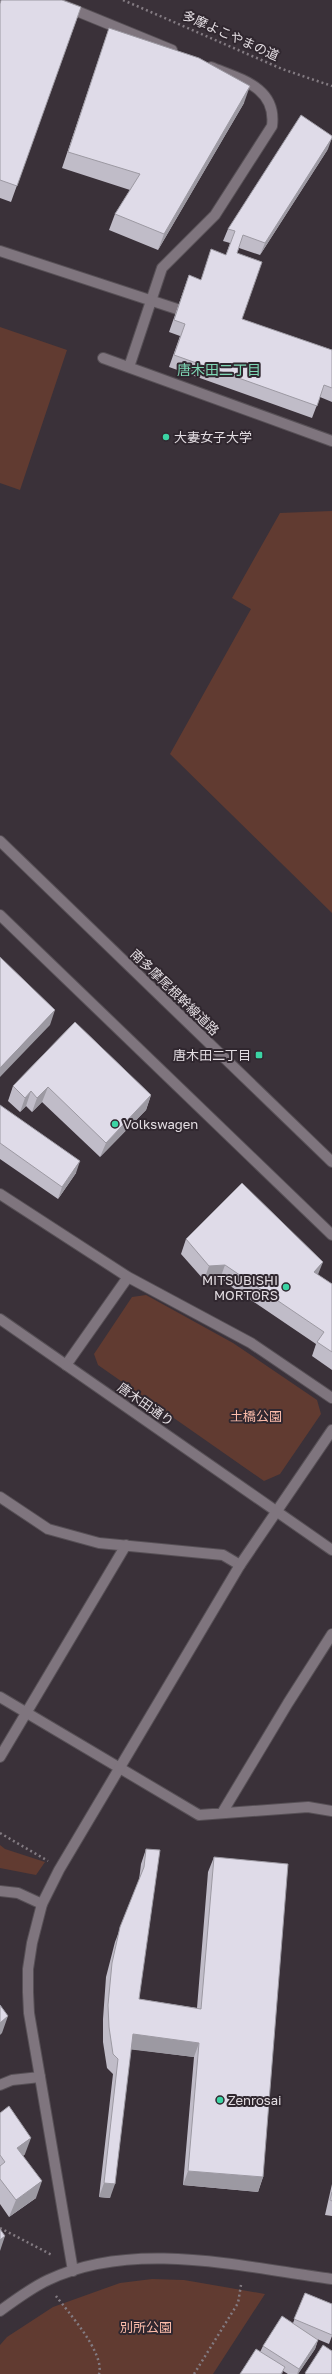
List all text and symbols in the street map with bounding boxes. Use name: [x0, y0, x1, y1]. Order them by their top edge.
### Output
street label: 多摩よこやまの道: [180, 7, 282, 63]
district label: 唐木田二丁目: [177, 361, 261, 378]
place label: 大妻女子大学: [174, 429, 252, 445]
marker: 大妻女子大学: [161, 432, 171, 442]
street label: 南多摩尾根幹線道路: [127, 946, 223, 1038]
place label: 唐木田二丁目: [173, 1047, 251, 1063]
marker: 唐木田二丁目: [254, 1050, 264, 1060]
place label: Volkswagen: [123, 1116, 198, 1132]
marker: Volkswagen: [110, 1119, 120, 1129]
place label: MITSUBISHI MORTORS: [202, 1272, 278, 1303]
marker: MITSUBISHI MORTORS: [281, 1282, 291, 1292]
street label: 唐木田通り: [115, 1379, 177, 1429]
park label: 土橋公園: [230, 1408, 282, 1424]
place label: Zenrosai: [228, 2092, 282, 2108]
marker: Zenrosai: [215, 2095, 225, 2105]
park label: 別所公園: [120, 2319, 172, 2335]

